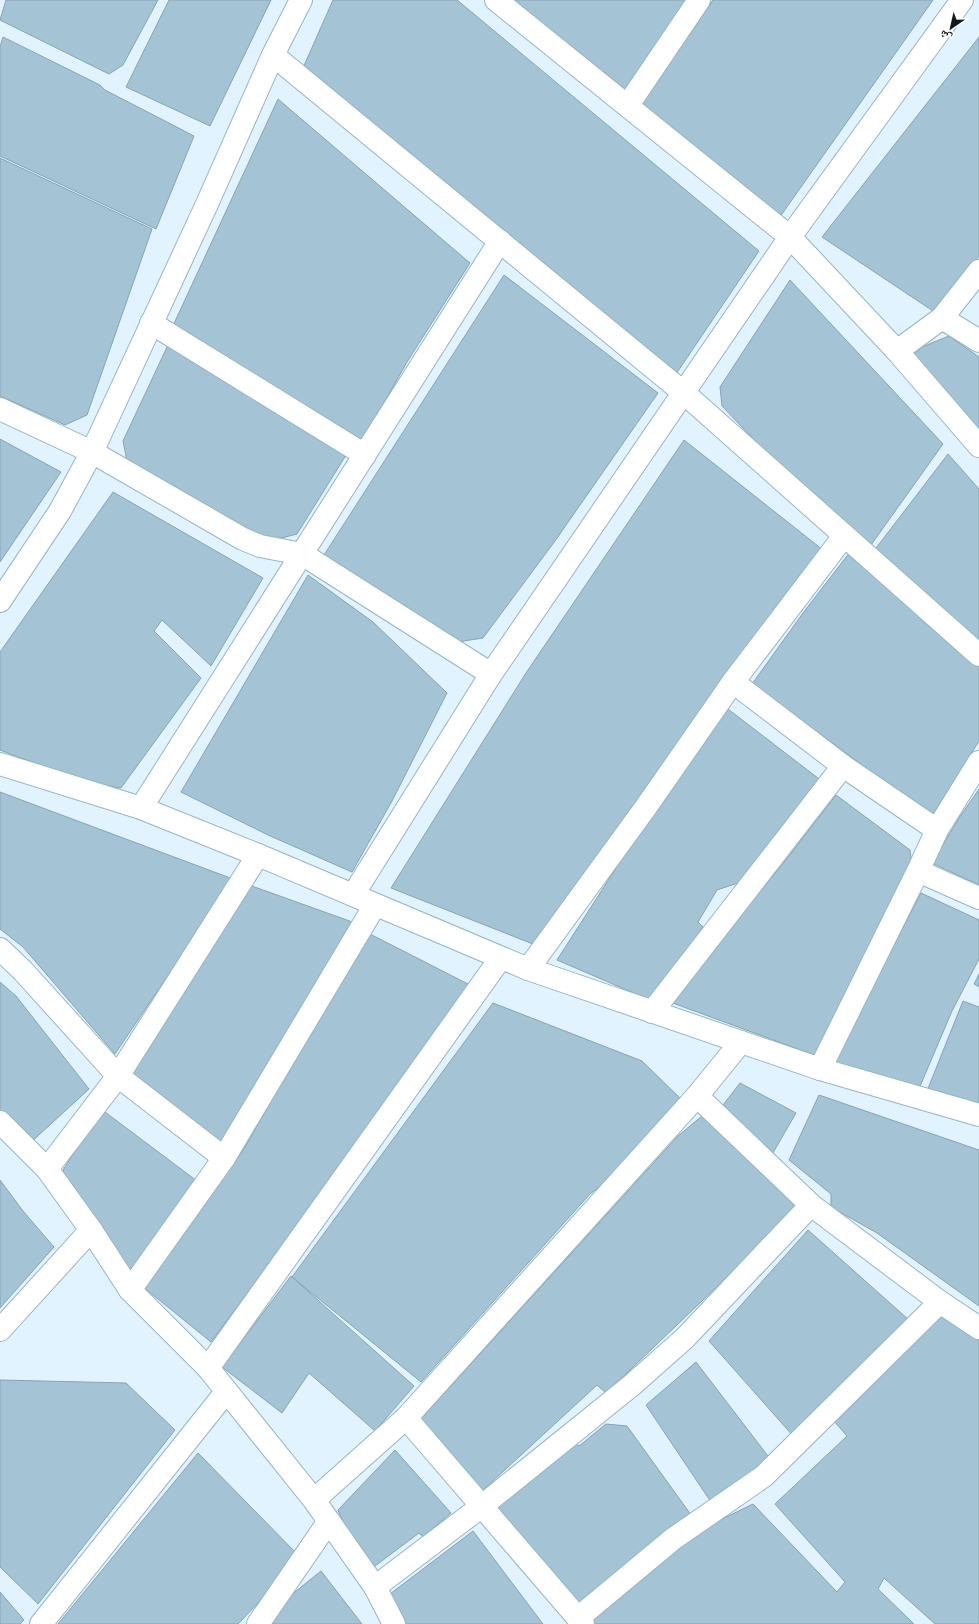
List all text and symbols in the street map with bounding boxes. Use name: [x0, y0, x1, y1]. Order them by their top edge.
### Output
north arrow: [931, 8, 971, 48]
text: ش: [936, 26, 955, 45]

